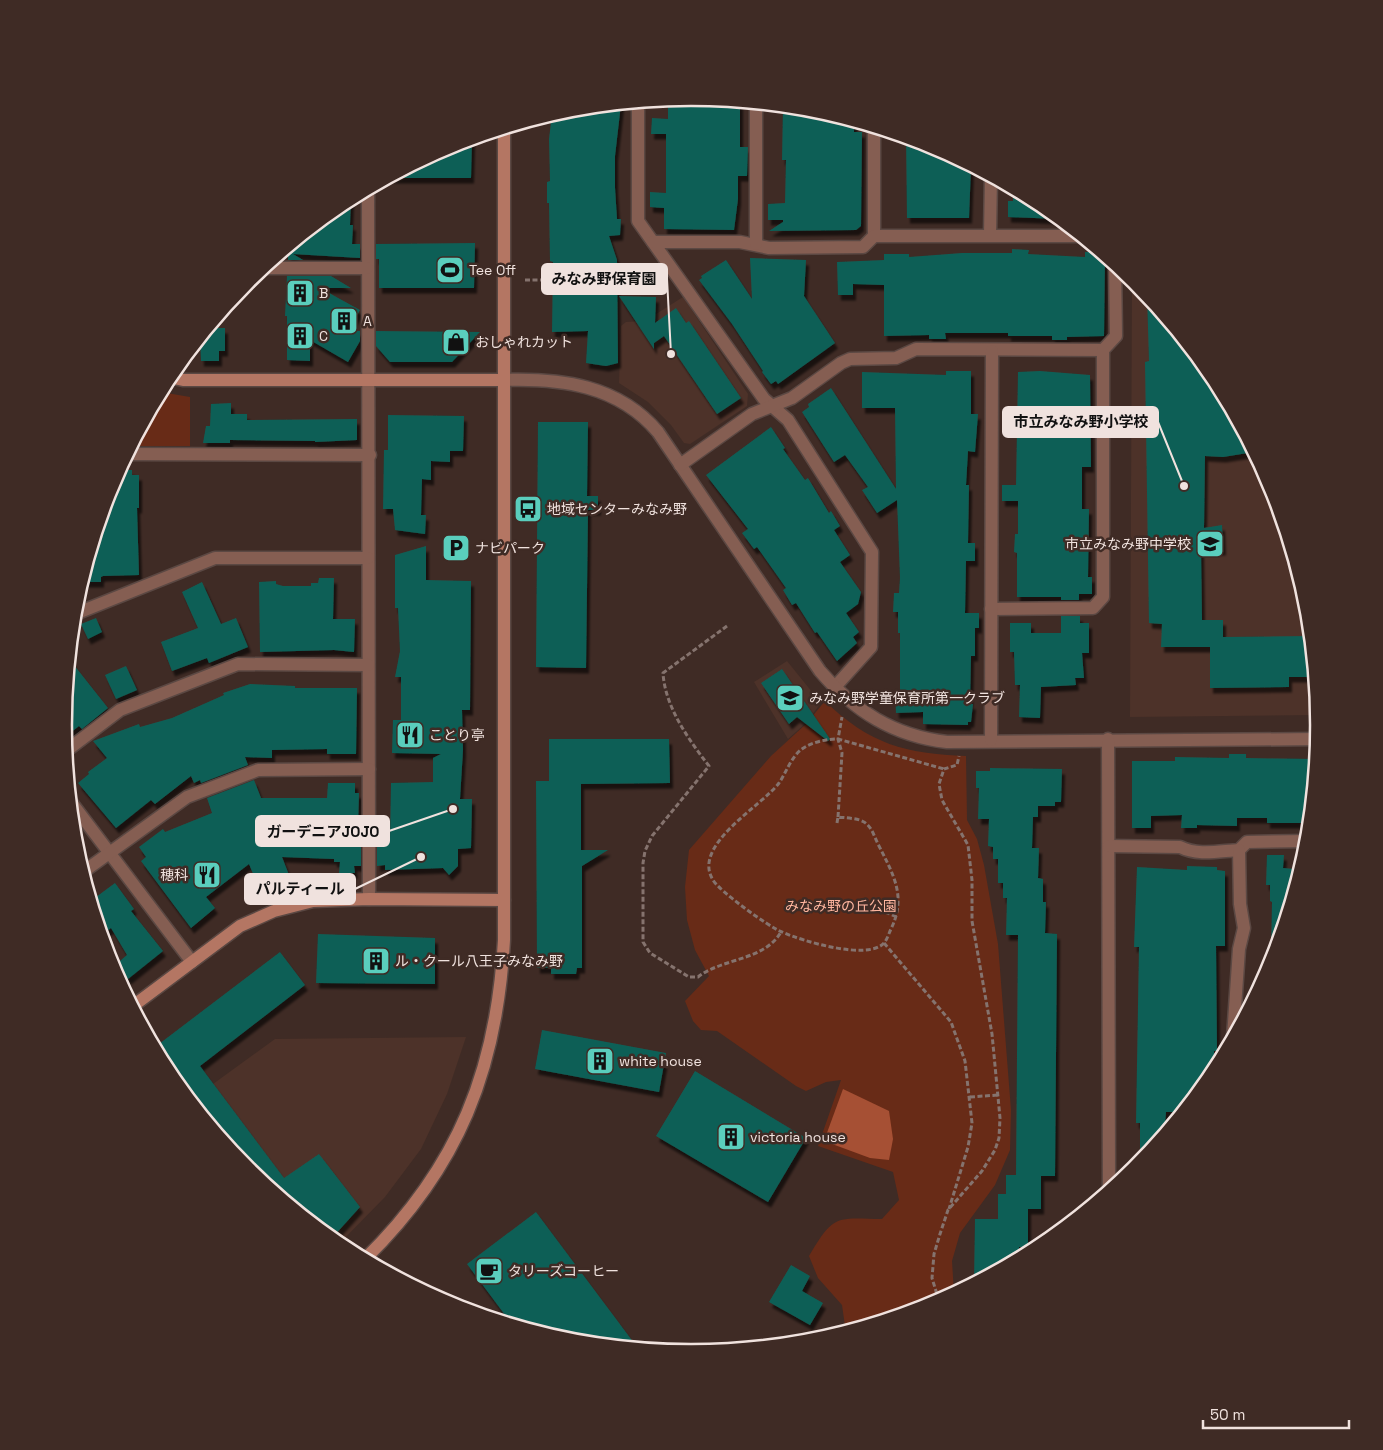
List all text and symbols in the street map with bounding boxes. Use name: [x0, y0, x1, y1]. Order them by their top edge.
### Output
sports icon: Tee Off: [435, 255, 465, 285]
place label: Tee Off: [469, 261, 516, 279]
callout: みなみ野保育園: [542, 264, 667, 294]
text: みなみ野保育園: [551, 269, 657, 288]
building icon: B: [285, 278, 315, 308]
place label: B: [319, 284, 328, 302]
building icon: A: [329, 306, 359, 336]
place label: A: [363, 312, 372, 330]
building icon: C: [285, 321, 315, 351]
place label: C: [319, 327, 328, 345]
shop icon: おしゃれカット: [441, 327, 471, 357]
place label: おしゃれカット: [475, 333, 573, 351]
callout: 市立みなみ野小学校: [1003, 407, 1158, 437]
text: 市立みなみ野小学校: [1013, 412, 1149, 431]
bus stop icon: 地域センターみなみ野: [513, 494, 543, 524]
place label: 地域センターみなみ野: [547, 500, 687, 518]
school or university icon: 市立みなみ野中学校: [1195, 529, 1225, 559]
parking icon: ナビパーク: [441, 533, 471, 563]
place label: 市立みなみ野中学校: [1065, 535, 1191, 553]
place label: ナビパーク: [475, 539, 545, 557]
school or university icon: みなみ野学童保育所第一クラブ: [775, 683, 805, 713]
place label: みなみ野学童保育所第一クラブ: [809, 689, 1005, 707]
restaurant icon: ことり亭: [395, 720, 425, 750]
place label: ことり亭: [429, 726, 485, 744]
callout: ガーデニアJOJO: [256, 816, 389, 846]
text: ガーデニアJOJO: [266, 822, 380, 841]
restaurant icon: 穂科: [192, 860, 222, 890]
place label: 穂科: [160, 866, 188, 884]
callout: パルティール: [245, 874, 355, 904]
text: パルティール: [255, 879, 345, 898]
park label: みなみ野の丘公園: [785, 897, 897, 915]
building icon: ル・クール八王子みなみ野: [361, 946, 391, 976]
place label: ル・クール八王子みなみ野: [395, 952, 563, 970]
building icon: white house: [585, 1046, 615, 1076]
place label: white house: [619, 1052, 702, 1070]
building icon: victoria house: [716, 1122, 746, 1152]
place label: victoria house: [750, 1128, 846, 1146]
cafe icon: タリーズコーヒー: [474, 1256, 504, 1286]
place label: タリーズコーヒー: [508, 1262, 619, 1280]
scale bar: [1203, 1398, 1349, 1430]
text: 50 m: [1210, 1405, 1245, 1424]

